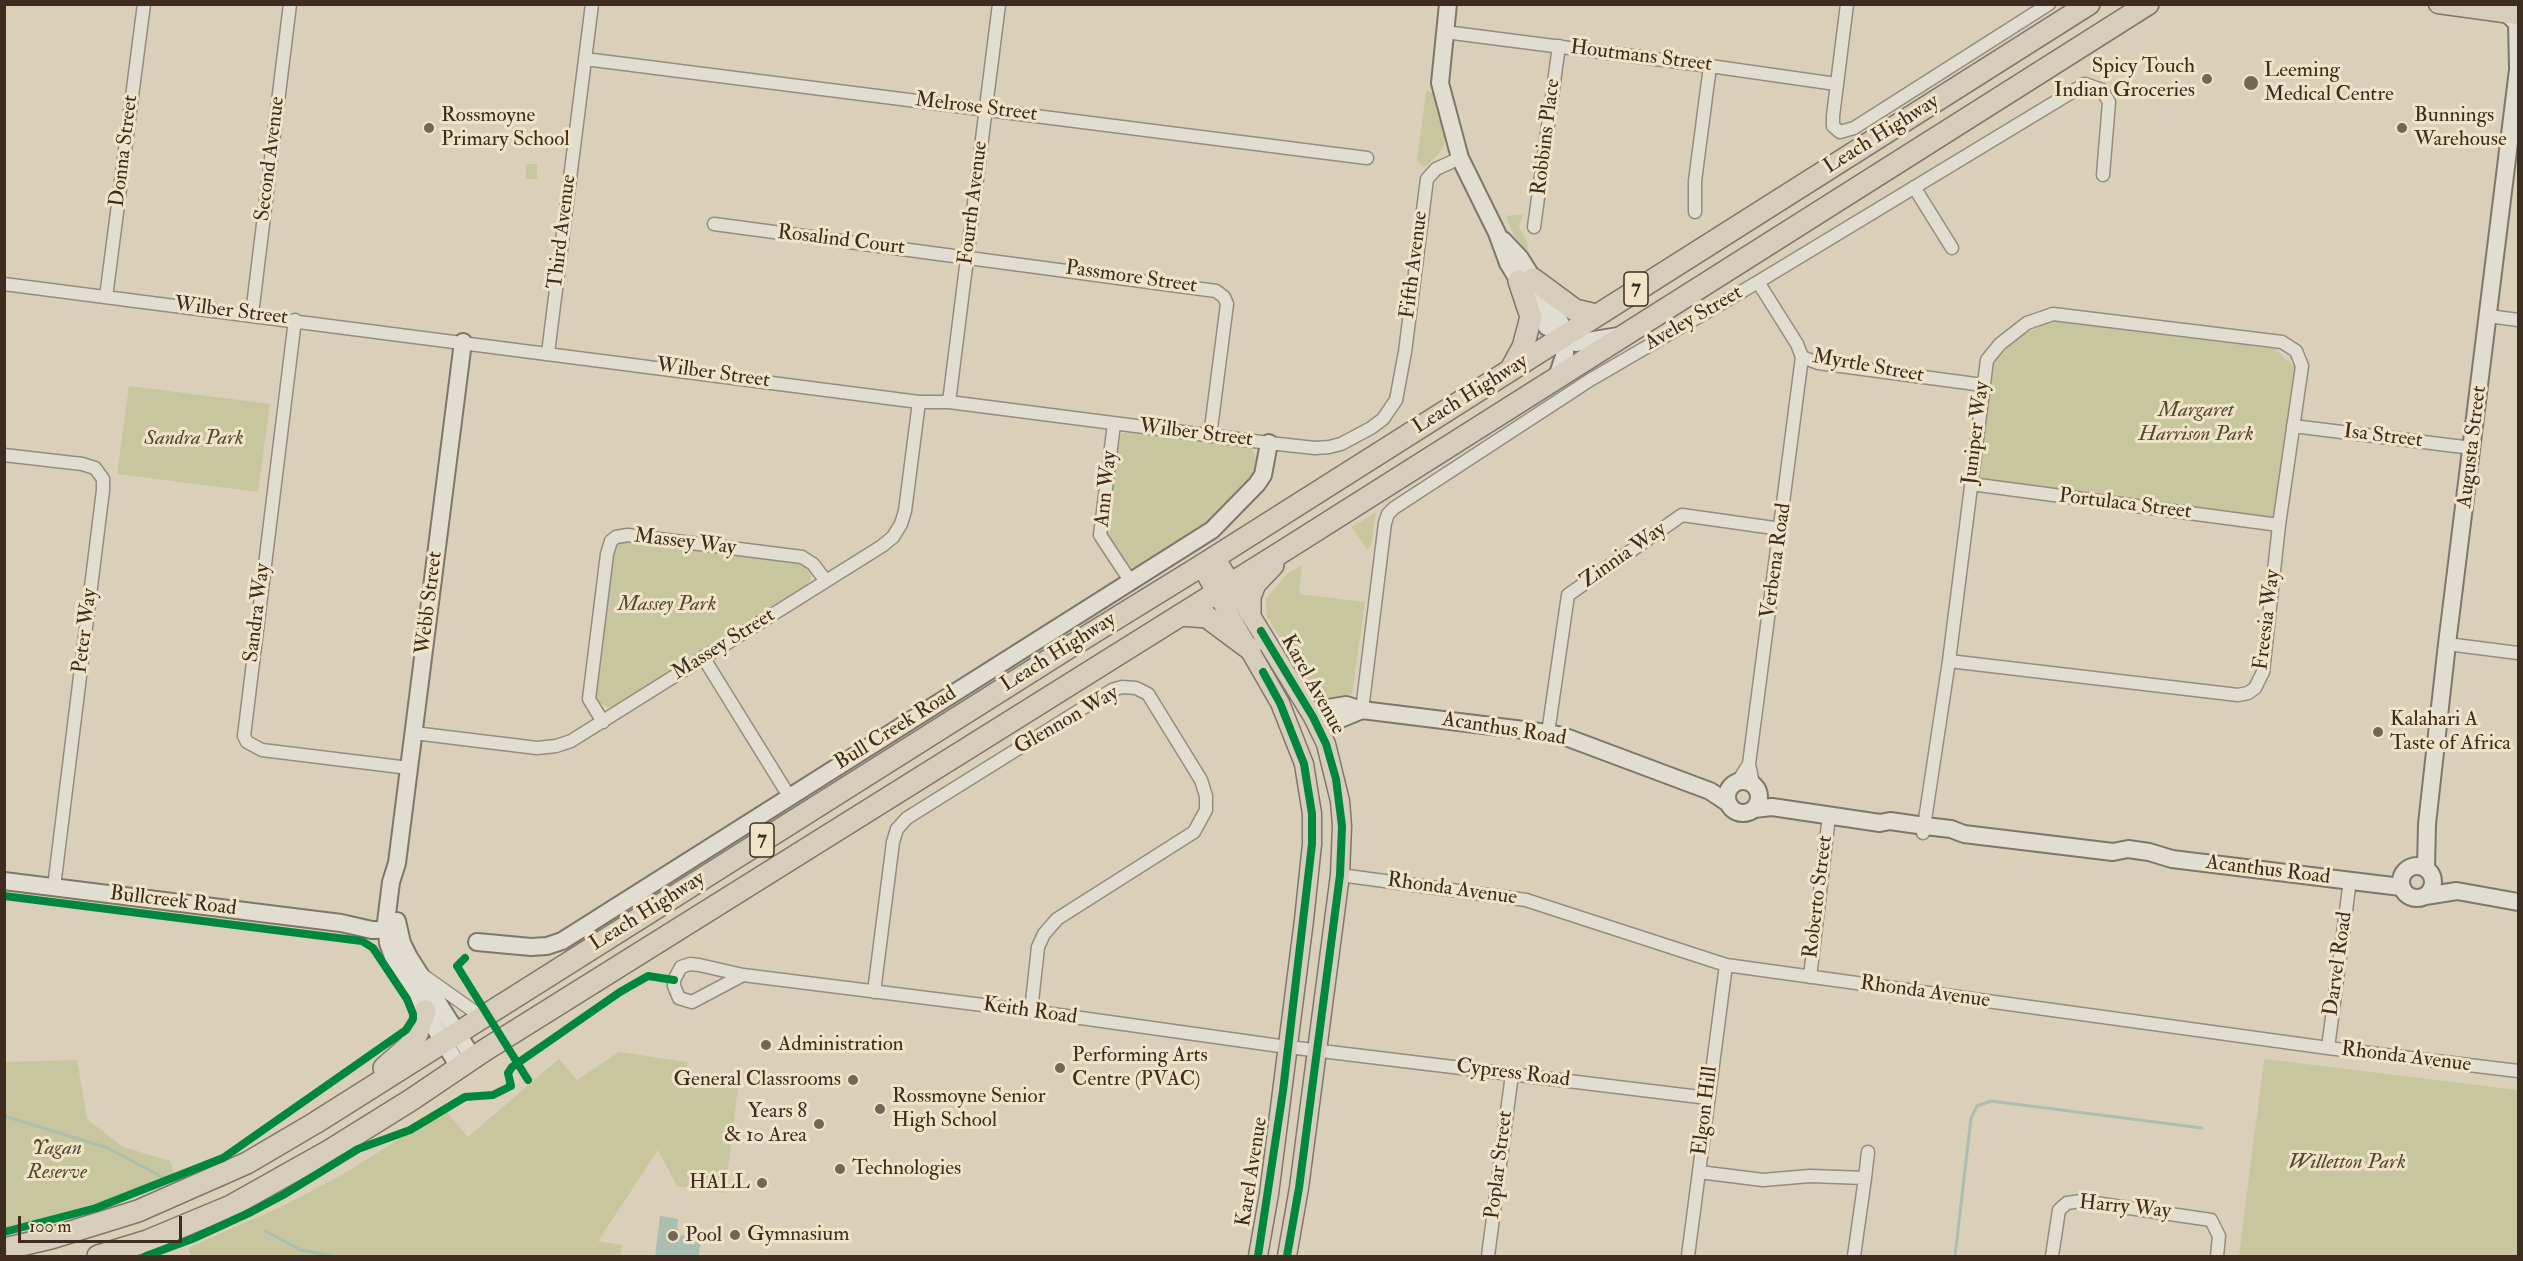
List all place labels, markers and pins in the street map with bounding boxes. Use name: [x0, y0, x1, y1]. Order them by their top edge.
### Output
place label: Spicy Touch Indian Groceries: [2054, 54, 2195, 104]
place label: Leeming Medical Centre: [2264, 58, 2394, 108]
marker: Spicy Touch Indian Groceries: [2200, 72, 2214, 86]
marker: Leeming Medical Centre: [2242, 74, 2260, 92]
place label: Rossmoyne Primary School: [441, 103, 570, 153]
place label: Bunnings Warehouse: [2414, 103, 2507, 153]
marker: Rossmoyne Primary School: [422, 121, 436, 135]
marker: Bunnings Warehouse: [2395, 121, 2409, 135]
place label: Kalahari A Taste of Africa: [2390, 707, 2511, 757]
marker: Kalahari A Taste of Africa: [2371, 725, 2385, 739]
place label: Administration: [778, 1032, 904, 1058]
marker: Administration: [759, 1038, 773, 1052]
place label: Performing Arts Centre (PVAC): [1072, 1043, 1208, 1093]
marker: Performing Arts Centre (PVAC): [1053, 1061, 1067, 1075]
place label: General Classrooms: [673, 1067, 841, 1093]
marker: General Classrooms: [846, 1073, 860, 1087]
place label: Rossmoyne Senior High School: [892, 1084, 1046, 1134]
place label: Years 8 & 10 Area: [724, 1099, 807, 1149]
marker: Rossmoyne Senior High School: [873, 1102, 887, 1116]
marker: Years 8 & 10 Area: [812, 1117, 826, 1131]
place label: Technologies: [852, 1156, 961, 1182]
marker: Technologies: [833, 1162, 847, 1176]
place label: HALL: [689, 1170, 750, 1196]
marker: HALL: [755, 1176, 769, 1190]
place label: Gymnasium: [747, 1222, 849, 1248]
place label: Pool: [685, 1223, 722, 1249]
marker: Gymnasium: [728, 1228, 742, 1242]
marker: Pool: [666, 1229, 680, 1243]

